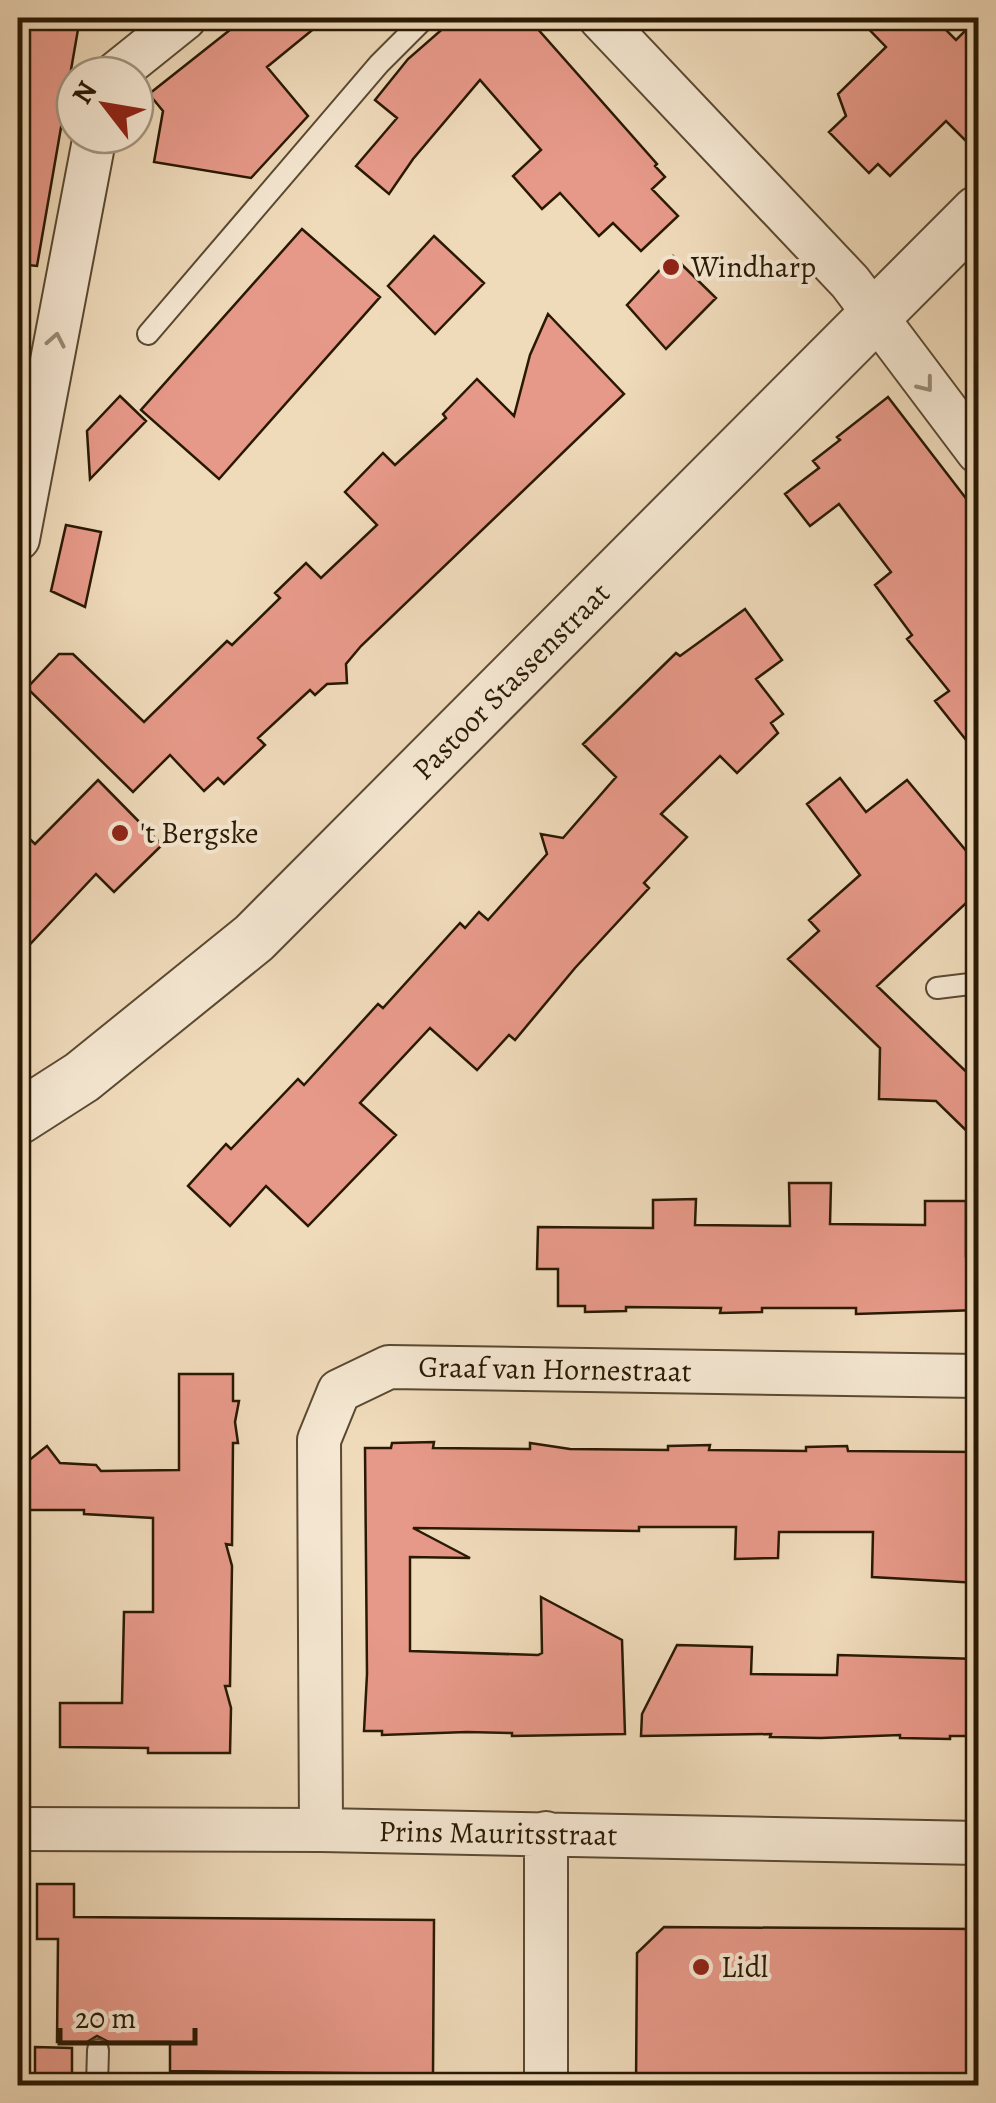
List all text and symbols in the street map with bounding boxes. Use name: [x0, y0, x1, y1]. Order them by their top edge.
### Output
north arrow: [55, 55, 155, 155]
text: N: [63, 74, 106, 111]
place label: Windharp: [690, 247, 816, 287]
marker: Windharp: [660, 256, 682, 278]
one-way arrow: [44, 332, 65, 349]
one-way arrow: [915, 373, 932, 391]
street label: Pastoor Stassenstraat: [404, 573, 619, 788]
place label: 't Bergske: [140, 813, 259, 853]
marker: 't Bergske: [109, 822, 131, 844]
street label: Graaf van Hornestraat: [418, 1347, 692, 1391]
street label: Prins Mauritsstraat: [378, 1811, 618, 1855]
place label: Lidl: [721, 1947, 768, 1987]
marker: Lidl: [690, 1956, 712, 1978]
scale bar: [60, 1983, 195, 2045]
text: 20 m: [75, 1998, 136, 2038]

